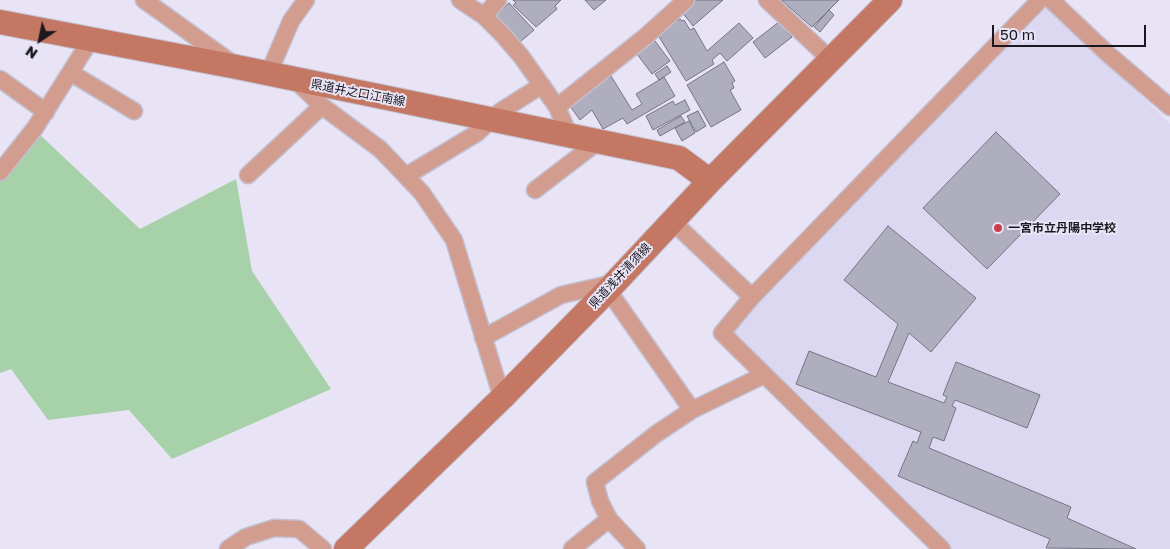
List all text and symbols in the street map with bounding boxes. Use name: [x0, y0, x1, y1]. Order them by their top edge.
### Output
north arrow: [15, 15, 65, 65]
scale bar: [995, 15, 1149, 47]
text: 50 m: [1000, 25, 1035, 43]
text: N: [22, 43, 41, 63]
street label: 県道井之口江南線: [310, 77, 406, 109]
place label: 一宮市立丹陽中学校: [1008, 221, 1116, 235]
marker: 一宮市立丹陽中学校: [992, 222, 1004, 234]
street label: 県道浅井清須線: [586, 240, 654, 312]

